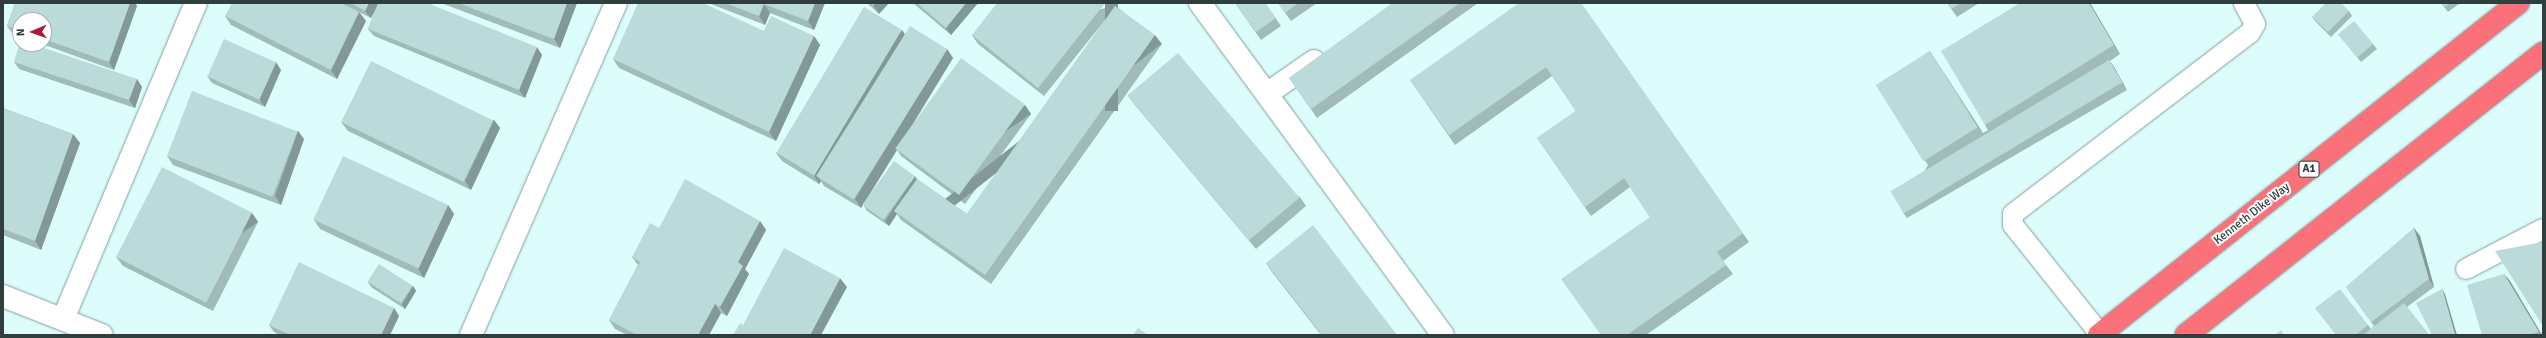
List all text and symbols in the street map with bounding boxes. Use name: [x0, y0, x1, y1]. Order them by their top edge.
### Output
north arrow: [12, 12, 52, 52]
text: N: [14, 28, 27, 36]
road number: A1: [2298, 160, 2320, 178]
street label: Kenneth Dike Way: [2211, 180, 2293, 248]

